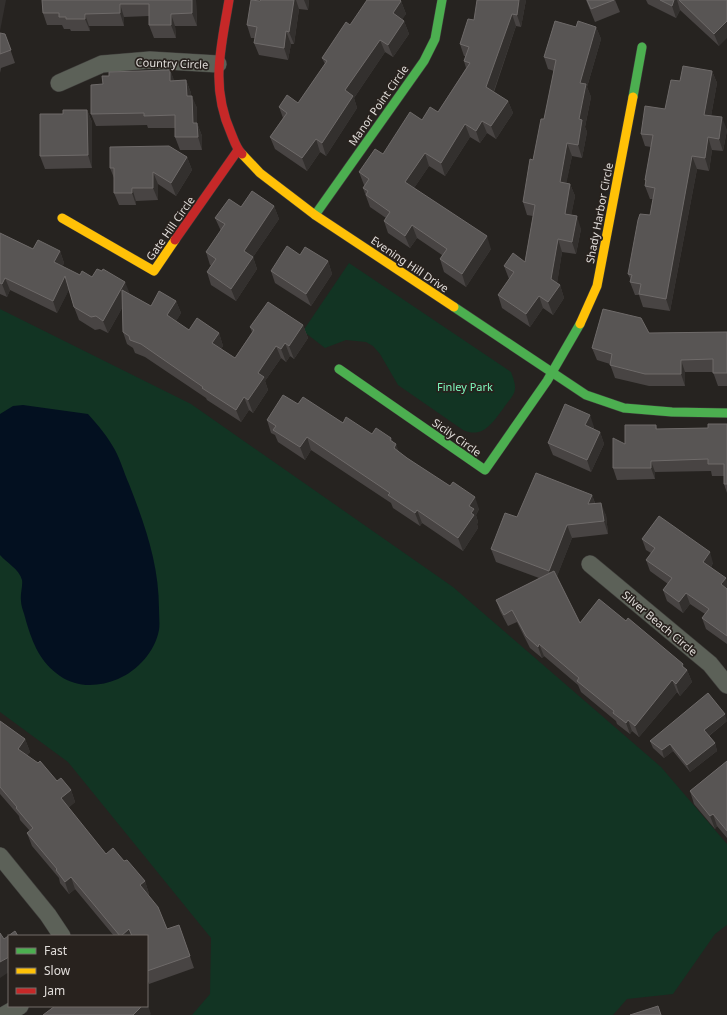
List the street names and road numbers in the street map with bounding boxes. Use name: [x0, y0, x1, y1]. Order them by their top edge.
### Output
street label: Country Circle: [135, 54, 209, 72]
street label: Manor Point Circle: [345, 62, 411, 148]
street label: Shady Harbor Circle: [582, 161, 616, 265]
street label: Gate Hill Circle: [142, 193, 198, 263]
street label: Evening Hill Drive: [368, 232, 452, 296]
street label: Sicily Circle: [429, 415, 485, 459]
street label: Silver Beach Circle: [619, 587, 701, 659]

